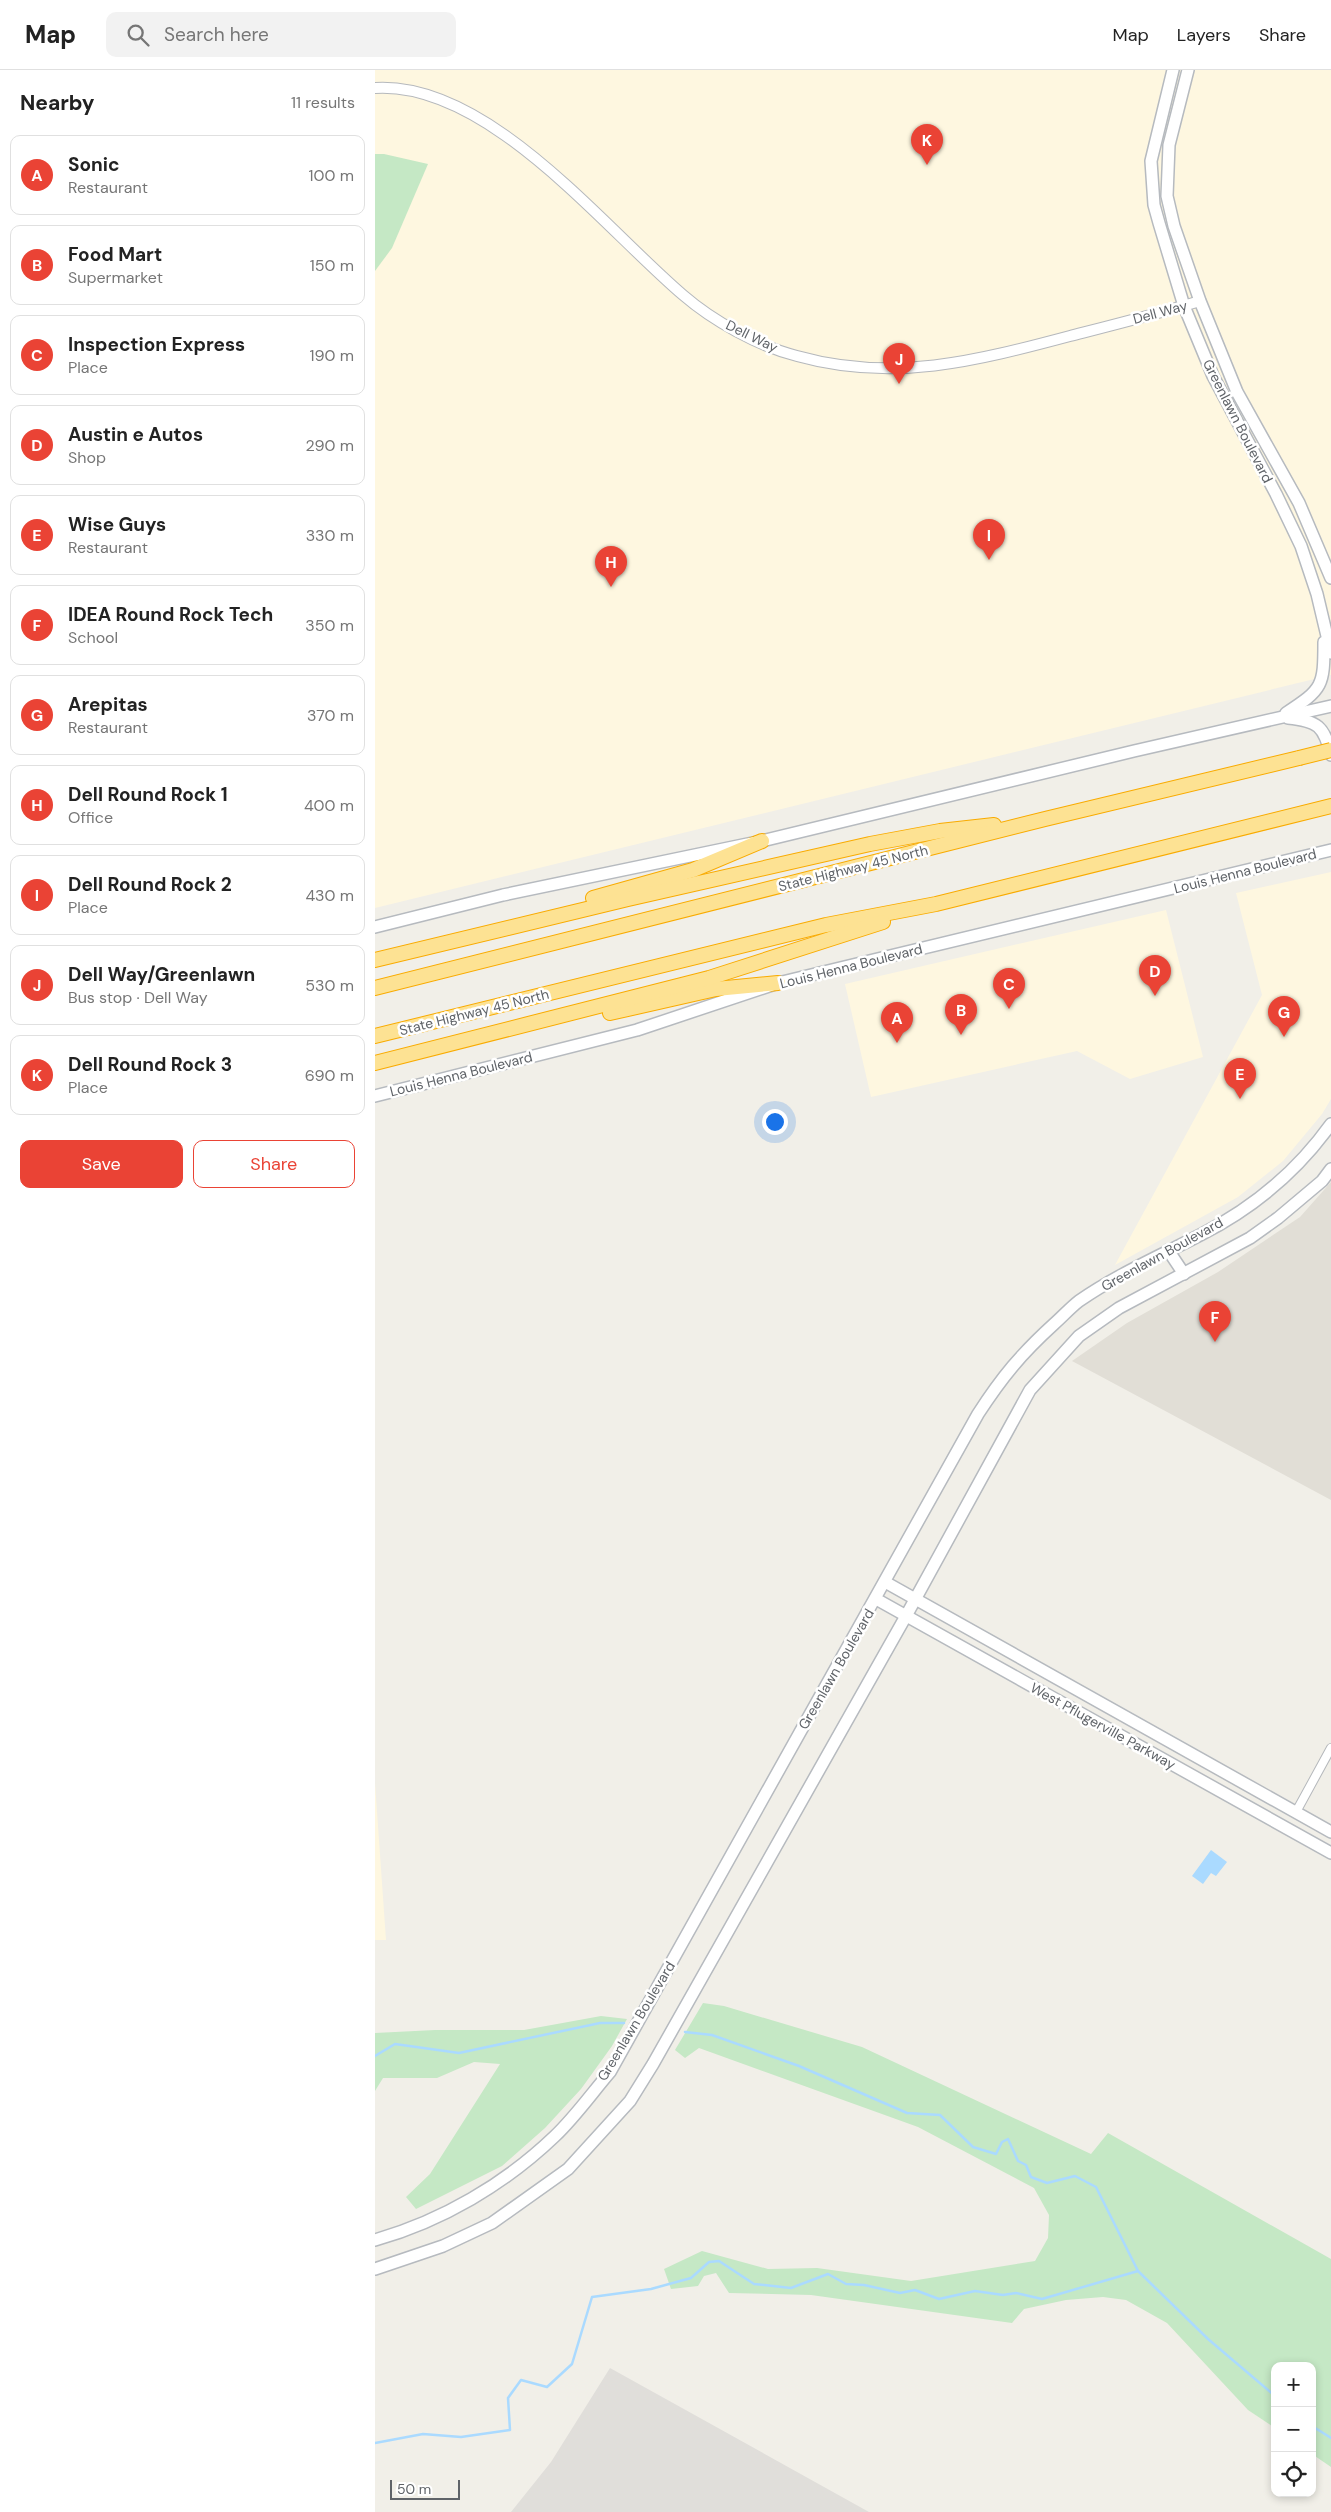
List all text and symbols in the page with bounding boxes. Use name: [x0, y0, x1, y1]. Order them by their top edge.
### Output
search box: [106, 12, 456, 57]
text: Map: [25, 19, 76, 50]
icon: search: [124, 21, 152, 49]
text: Search here: [164, 22, 269, 47]
text: Map: [1113, 23, 1149, 47]
text: Layers: [1177, 23, 1231, 47]
text: Share: [1259, 23, 1306, 47]
text: Nearby: [20, 89, 94, 117]
text: 11 results: [291, 92, 355, 113]
pin: K: [911, 124, 943, 165]
text: Sonic: [68, 152, 120, 177]
text: A: [31, 165, 43, 186]
text: 100 m: [309, 165, 354, 186]
text: Restaurant: [68, 177, 148, 198]
text: Food Mart: [68, 242, 162, 267]
text: B: [32, 255, 42, 276]
text: 150 m: [310, 255, 354, 276]
text: Supermarket: [68, 267, 163, 288]
street label: Dell Way: [1131, 296, 1189, 328]
street label: Dell Way: [723, 316, 781, 356]
text: Inspection Express: [68, 332, 245, 357]
pin: J: [883, 343, 915, 384]
text: C: [31, 345, 43, 366]
text: 190 m: [310, 345, 354, 366]
street label: Greenlawn Boulevard: [1199, 356, 1277, 486]
text: Place: [68, 357, 108, 378]
text: Austin e Autos: [68, 422, 203, 447]
text: D: [31, 435, 43, 456]
text: 290 m: [305, 435, 354, 456]
text: Shop: [68, 447, 106, 468]
text: Wise Guys: [68, 512, 166, 537]
pin: I: [973, 519, 1005, 560]
text: E: [32, 525, 42, 546]
text: 330 m: [306, 525, 354, 546]
text: Restaurant: [68, 537, 148, 558]
pin: H: [595, 546, 627, 587]
text: IDEA Round Rock Tech: [68, 602, 273, 627]
text: F: [33, 615, 41, 636]
text: 350 m: [305, 615, 354, 636]
text: School: [68, 627, 118, 648]
text: Arepitas: [68, 692, 148, 717]
text: G: [31, 705, 43, 726]
text: 370 m: [307, 705, 354, 726]
text: Restaurant: [68, 717, 148, 738]
text: Dell Round Rock 1: [68, 782, 228, 807]
text: H: [31, 795, 43, 816]
text: 400 m: [304, 795, 354, 816]
text: Office: [68, 807, 113, 828]
street label: State Highway 45 North: [776, 841, 930, 895]
street label: Louis Henna Boulevard: [1172, 845, 1318, 897]
text: Dell Round Rock 2: [68, 872, 232, 897]
text: I: [35, 885, 39, 906]
text: 430 m: [305, 885, 354, 906]
text: Place: [68, 897, 108, 918]
street label: Louis Henna Boulevard: [778, 940, 924, 992]
pin: D: [1139, 955, 1171, 996]
text: Dell Way/Greenlawn: [68, 962, 255, 987]
pin: C: [993, 968, 1025, 1009]
text: J: [33, 975, 41, 996]
text: 530 m: [305, 975, 354, 996]
street label: State Highway 45 North: [397, 985, 551, 1039]
text: Bus stop · Dell Way: [68, 987, 208, 1008]
pin: B: [945, 994, 977, 1035]
pin: G: [1268, 996, 1300, 1037]
pin: A: [881, 1002, 913, 1043]
street label: Louis Henna Boulevard: [388, 1048, 534, 1100]
text: Dell Round Rock 3: [68, 1052, 232, 1077]
pin: E: [1224, 1058, 1256, 1099]
text: K: [32, 1065, 42, 1086]
text: 690 m: [305, 1065, 354, 1086]
text: Place: [68, 1077, 108, 1098]
your location: [762, 1109, 788, 1135]
button: Save: [20, 1140, 183, 1188]
button: Share: [193, 1140, 355, 1188]
street label: Greenlawn Boulevard: [1098, 1213, 1226, 1295]
pin: F: [1199, 1301, 1231, 1342]
street label: Greenlawn Boulevard: [794, 1605, 878, 1733]
street label: West Pflugerville Parkway: [1027, 1679, 1179, 1774]
street label: Greenlawn Boulevard: [593, 1958, 679, 2084]
map controls: [1271, 2362, 1316, 2497]
button: +: [1271, 2362, 1316, 2407]
button: −: [1271, 2407, 1316, 2452]
button: locate: [1271, 2452, 1316, 2497]
scale bar: [390, 2477, 460, 2500]
text: 50 m: [397, 2480, 431, 2498]

